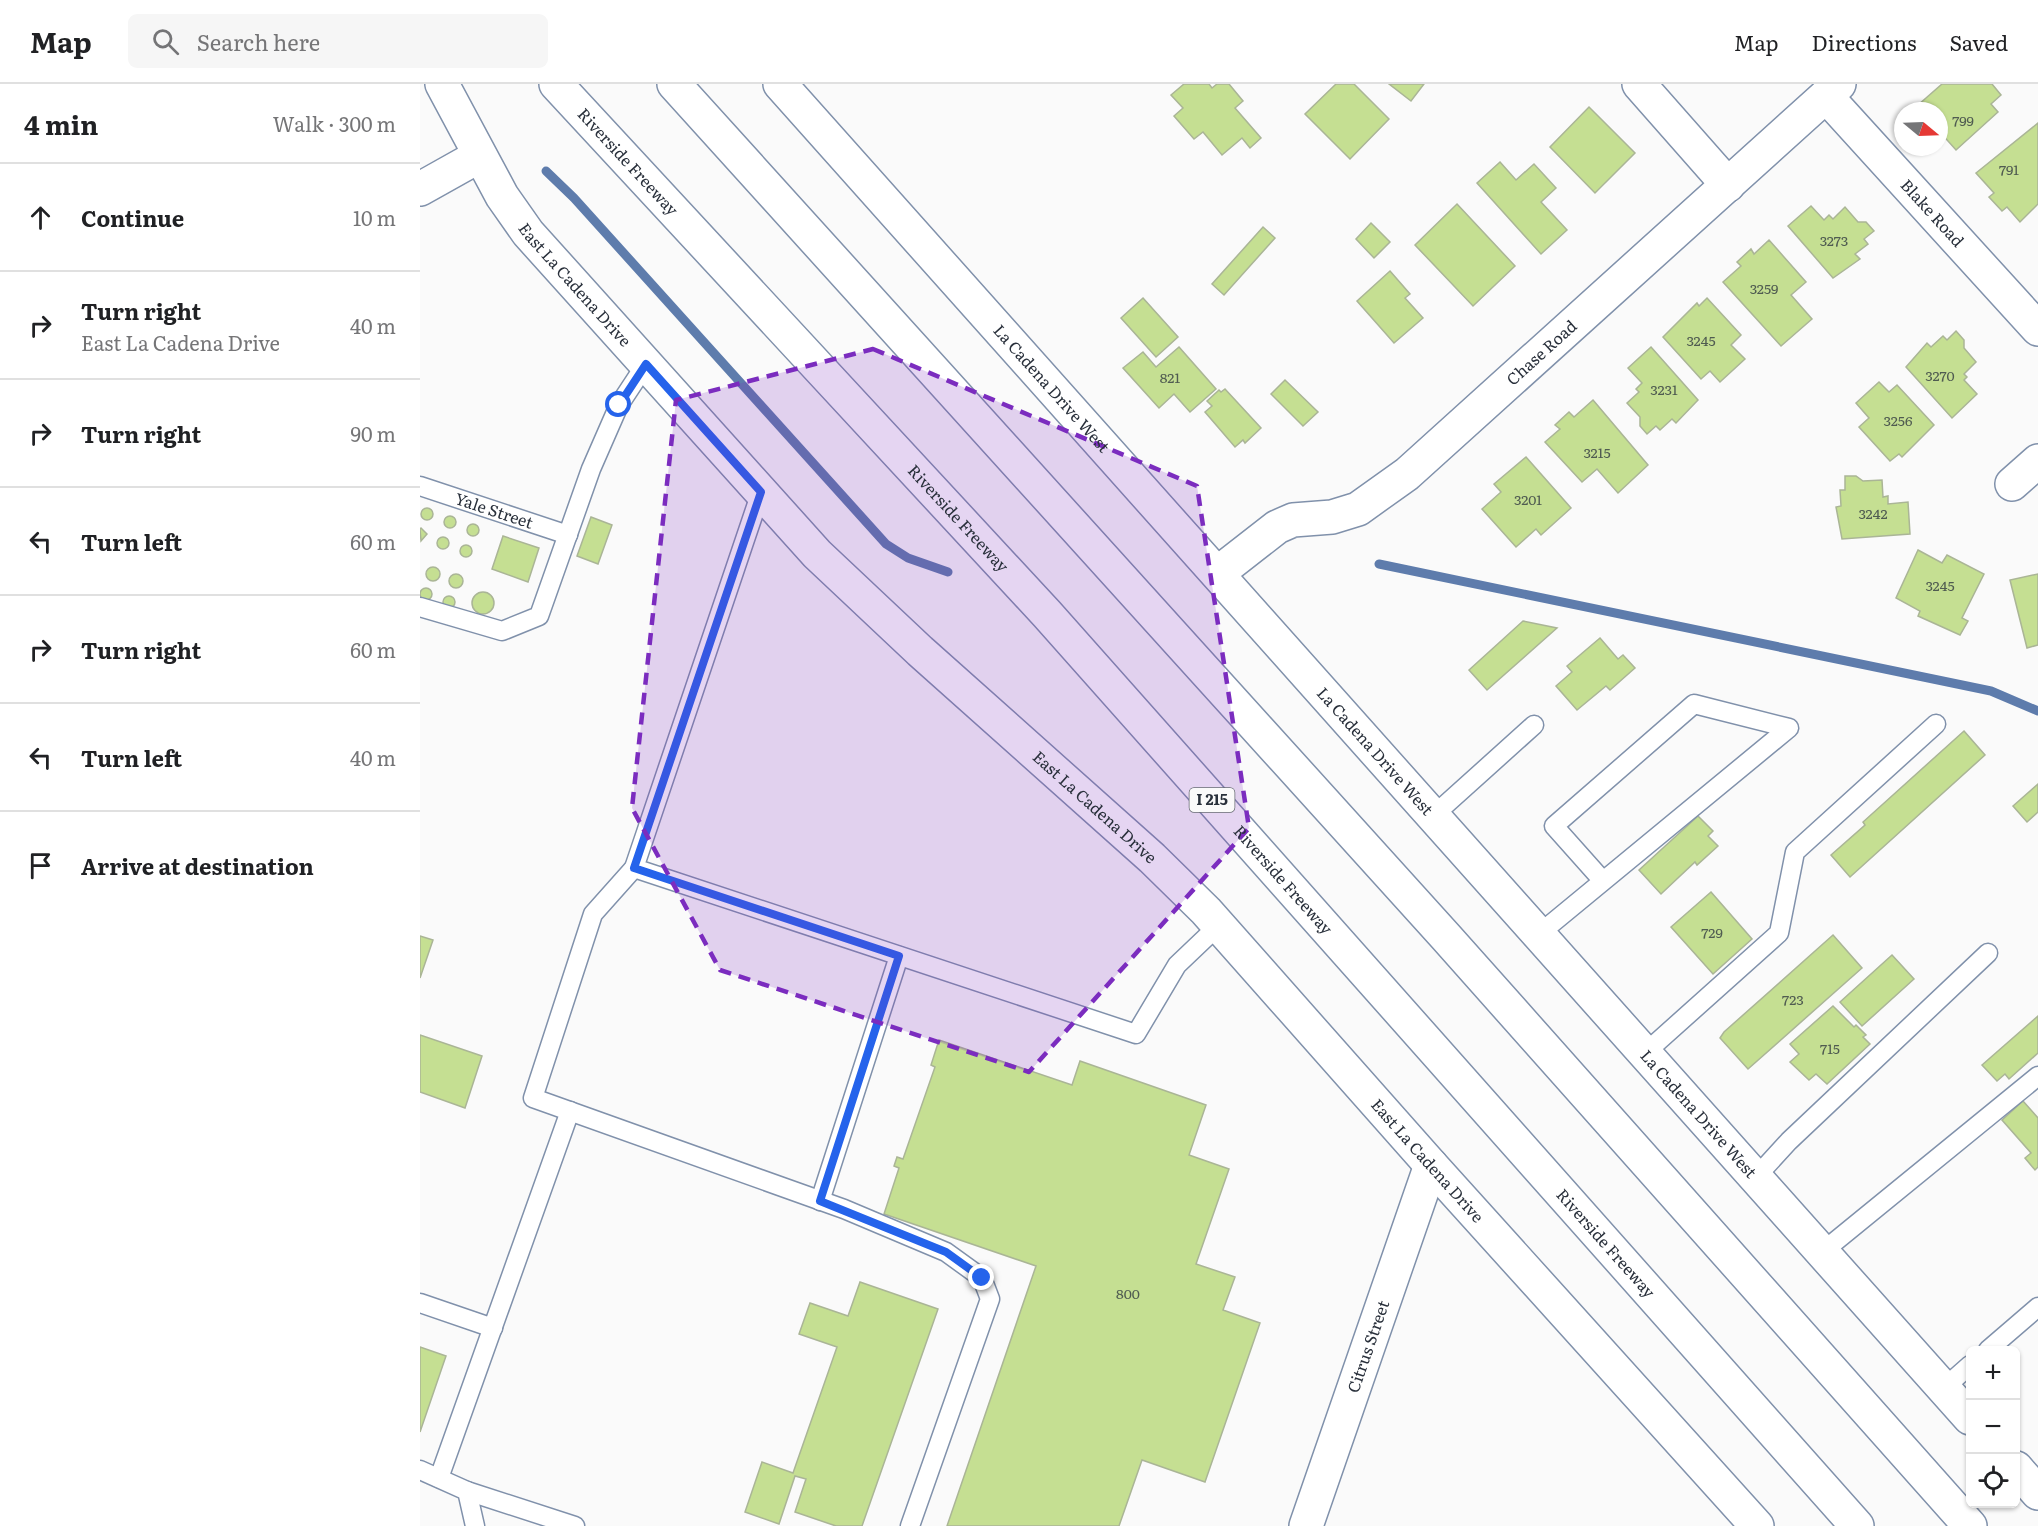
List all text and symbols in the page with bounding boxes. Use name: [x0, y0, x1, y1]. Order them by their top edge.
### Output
search box: [128, 14, 548, 68]
text: Map: [30, 20, 92, 62]
icon: search: [149, 25, 182, 58]
text: Search here: [197, 25, 320, 58]
text: Map: [1734, 26, 1779, 57]
text: Directions: [1812, 26, 1917, 57]
text: Saved: [1950, 26, 2008, 57]
street label: Riverside Freeway: [573, 102, 685, 221]
north arrow: [1894, 102, 1948, 156]
text: 4 min: [24, 104, 98, 143]
text: Walk · 300 m: [273, 108, 396, 138]
house number: 799: [1952, 110, 1974, 130]
house number: 791: [1999, 159, 2019, 179]
street label: Blake Road: [1896, 173, 1971, 252]
icon: ahead: [24, 201, 57, 234]
text: Continue: [81, 201, 184, 234]
text: 10 m: [353, 202, 396, 232]
street label: East La Cadena Drive: [513, 217, 638, 351]
house number: 3273: [1820, 230, 1848, 250]
house number: 3259: [1750, 278, 1778, 298]
text: Turn right: [81, 294, 201, 327]
icon: right: [24, 309, 57, 342]
text: 40 m: [350, 310, 396, 340]
street label: Chase Road: [1500, 313, 1582, 390]
street label: La Cadena Drive West: [989, 318, 1116, 458]
text: East La Cadena Drive: [81, 327, 280, 357]
house number: 3245: [1686, 330, 1716, 350]
house number: 3270: [1925, 365, 1955, 385]
house number: 821: [1160, 367, 1180, 387]
house number: 3231: [1650, 379, 1678, 399]
route start: [605, 391, 631, 417]
house number: 3256: [1884, 410, 1913, 430]
icon: right: [24, 417, 57, 450]
text: Turn right: [81, 417, 201, 450]
text: 90 m: [351, 418, 396, 448]
house number: 3215: [1583, 442, 1611, 462]
street label: Riverside Freeway: [903, 458, 1016, 577]
street label: Yale Street: [452, 485, 537, 534]
house number: 3201: [1514, 489, 1542, 509]
house number: 3242: [1858, 503, 1888, 523]
icon: left: [24, 525, 57, 558]
text: Turn left: [81, 525, 182, 558]
text: 60 m: [350, 526, 396, 556]
house number: 3245: [1925, 575, 1955, 595]
icon: right: [24, 633, 57, 666]
text: Turn right: [81, 633, 201, 666]
text: 60 m: [350, 634, 396, 664]
street label: La Cadena Drive West: [1312, 681, 1440, 820]
icon: left: [24, 741, 57, 774]
text: Turn left: [81, 741, 182, 774]
text: 40 m: [350, 742, 396, 772]
street label: East La Cadena Drive: [1028, 744, 1163, 868]
road number: I 215: [1190, 788, 1234, 812]
street label: Riverside Freeway: [1229, 819, 1339, 940]
icon: arrive: [24, 849, 57, 882]
text: Arrive at destination: [81, 849, 314, 882]
house number: 729: [1701, 922, 1723, 942]
house number: 723: [1782, 989, 1804, 1009]
house number: 715: [1820, 1038, 1840, 1058]
street label: La Cadena Drive West: [1636, 1044, 1764, 1183]
street label: East La Cadena Drive: [1366, 1093, 1490, 1227]
street label: Riverside Freeway: [1551, 1183, 1662, 1303]
route end: [968, 1264, 994, 1290]
house number: 800: [1116, 1283, 1140, 1303]
street label: Citrus Street: [1340, 1296, 1394, 1396]
map controls: [1966, 1346, 2020, 1508]
button: +: [1966, 1346, 2020, 1400]
button: −: [1966, 1400, 2020, 1454]
button: locate: [1966, 1454, 2020, 1508]

